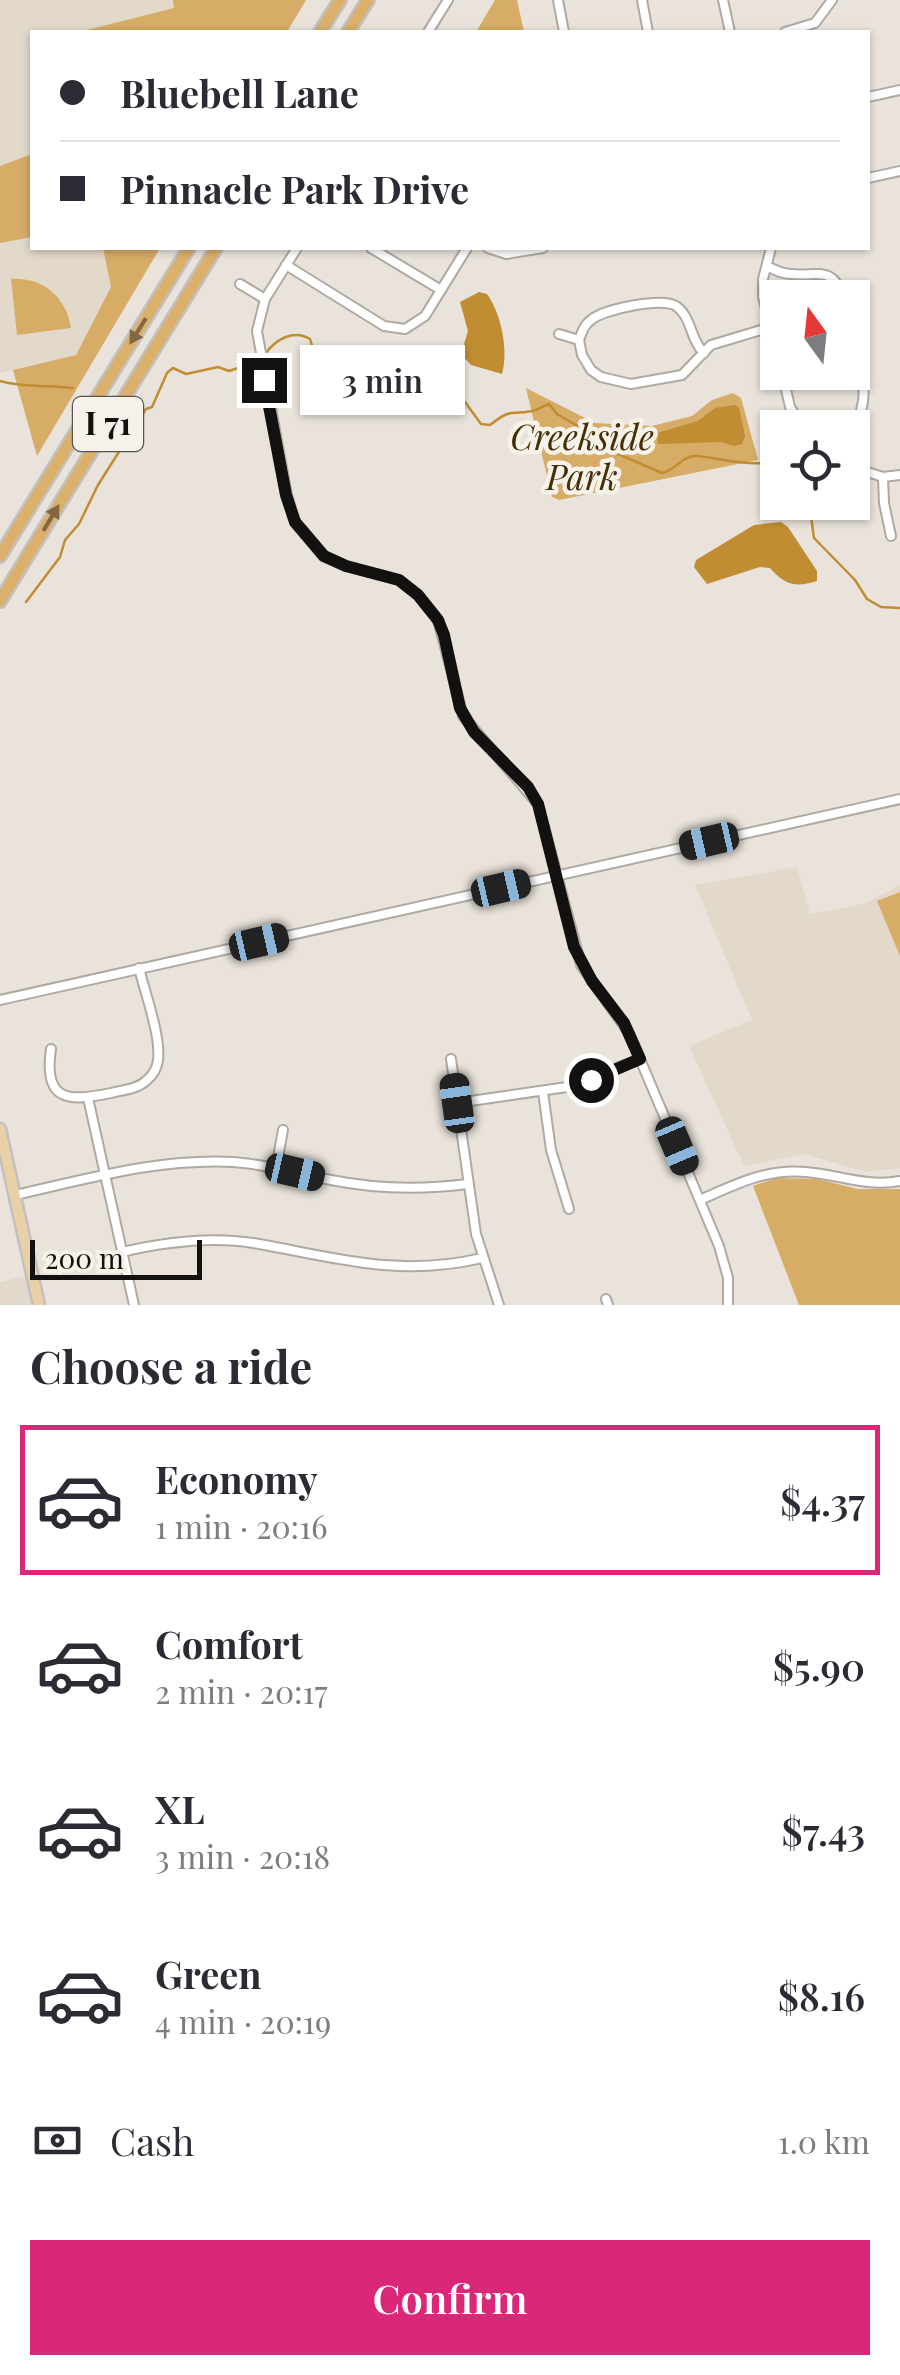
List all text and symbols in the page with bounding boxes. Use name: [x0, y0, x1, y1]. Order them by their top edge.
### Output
text: Bluebell Lane: [120, 67, 359, 118]
text: Pinnacle Park Drive: [120, 163, 469, 214]
north arrow: [760, 280, 870, 390]
map controls: [760, 280, 870, 520]
one-way arrow: [129, 317, 147, 345]
callout: 3 min: [299, 345, 464, 415]
route end: [242, 358, 287, 403]
text: 3 min: [342, 358, 423, 401]
road number: I 71: [73, 397, 143, 451]
button: locate: [760, 410, 870, 520]
park label: Creekside Park: [510, 412, 654, 499]
one-way arrow: [42, 504, 59, 532]
car: [676, 820, 742, 862]
car: [468, 867, 534, 909]
car: [226, 921, 292, 963]
route start: [569, 1058, 614, 1103]
car: [438, 1071, 476, 1135]
car: [651, 1113, 703, 1179]
car: [262, 1151, 328, 1193]
scale bar: [30, 1235, 202, 1280]
text: 200 m: [45, 1239, 124, 1276]
text: Choose a ride: [30, 1335, 312, 1395]
text: Economy: [155, 1453, 318, 1504]
icon: car: [35, 1455, 125, 1545]
text: $4.37: [780, 1475, 865, 1526]
text: 1 min · 20:16: [155, 1504, 328, 1547]
text: Comfort: [155, 1618, 303, 1669]
icon: car: [35, 1620, 125, 1710]
text: $5.90: [773, 1640, 865, 1691]
text: 2 min · 20:17: [155, 1669, 327, 1712]
text: XL: [155, 1783, 204, 1834]
icon: car: [35, 1785, 125, 1875]
text: $7.43: [782, 1805, 865, 1856]
text: 3 min · 20:18: [155, 1834, 330, 1877]
text: Green: [155, 1948, 262, 1999]
icon: car: [35, 1950, 125, 2040]
text: $8.16: [778, 1970, 865, 2021]
text: 4 min · 20:19: [155, 1999, 331, 2042]
icon: cash: [30, 2113, 85, 2168]
text: Cash: [110, 2115, 194, 2166]
text: 1.0 km: [778, 2119, 870, 2162]
button: Confirm: [30, 2240, 870, 2355]

